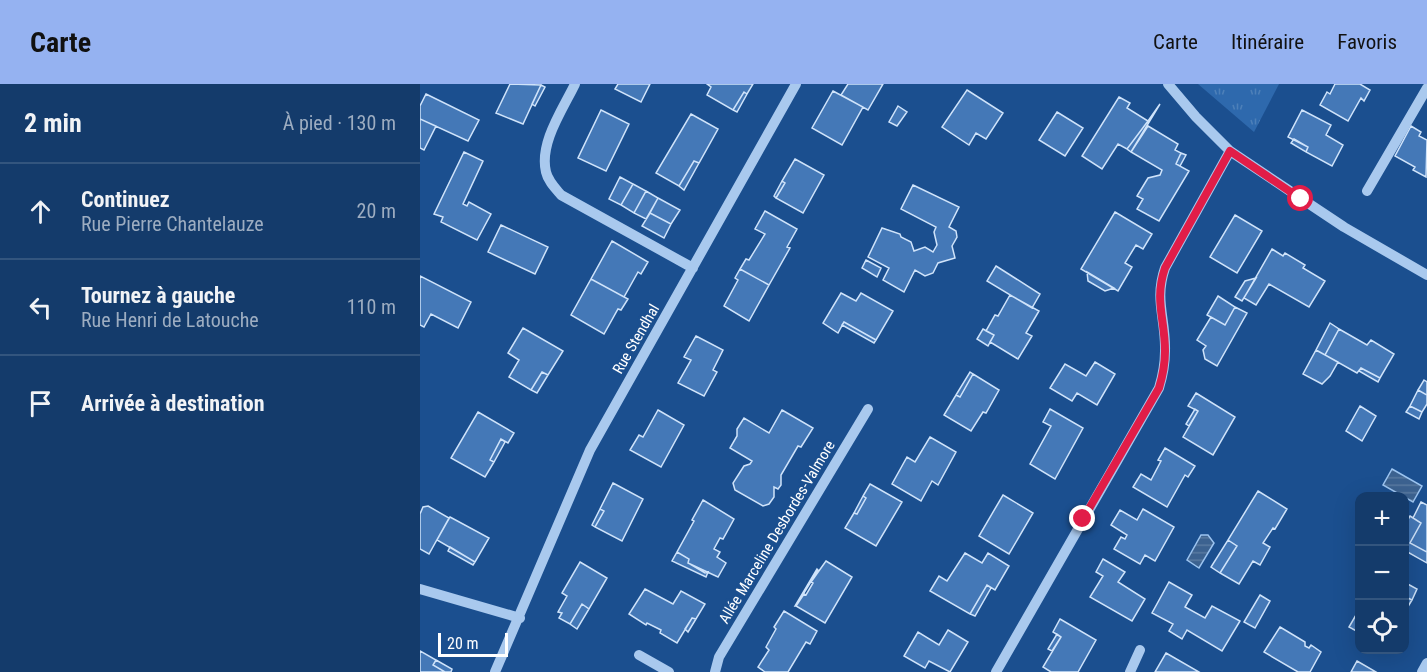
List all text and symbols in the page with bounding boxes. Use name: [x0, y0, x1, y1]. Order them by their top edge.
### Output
text: Carte: [30, 26, 91, 59]
text: Carte: [1153, 30, 1198, 54]
text: Itinéraire: [1231, 30, 1304, 54]
text: Favoris: [1337, 30, 1397, 54]
text: 2 min: [24, 108, 82, 138]
text: À pied · 130 m: [283, 111, 396, 135]
route start: [1287, 185, 1313, 211]
text: Continuez: [81, 187, 170, 212]
icon: ahead: [24, 195, 57, 228]
text: 20 m: [357, 199, 396, 223]
text: Rue Pierre Chantelauze: [81, 212, 264, 236]
text: Tournez à gauche: [81, 283, 235, 308]
icon: left: [24, 291, 57, 324]
text: 110 m: [347, 295, 396, 319]
street label: Rue Stendhal: [609, 301, 663, 377]
text: Rue Henri de Latouche: [81, 308, 259, 332]
icon: arrive: [24, 387, 57, 420]
text: Arrivée à destination: [81, 391, 265, 416]
street label: Allée Marceline Desbordes-Valmore: [715, 437, 839, 627]
map controls: [1355, 492, 1409, 654]
button: +: [1355, 492, 1409, 546]
route end: [1069, 505, 1095, 531]
button: −: [1355, 546, 1409, 600]
button: locate: [1355, 600, 1409, 654]
scale bar: [438, 630, 508, 658]
text: 20 m: [447, 634, 479, 653]

